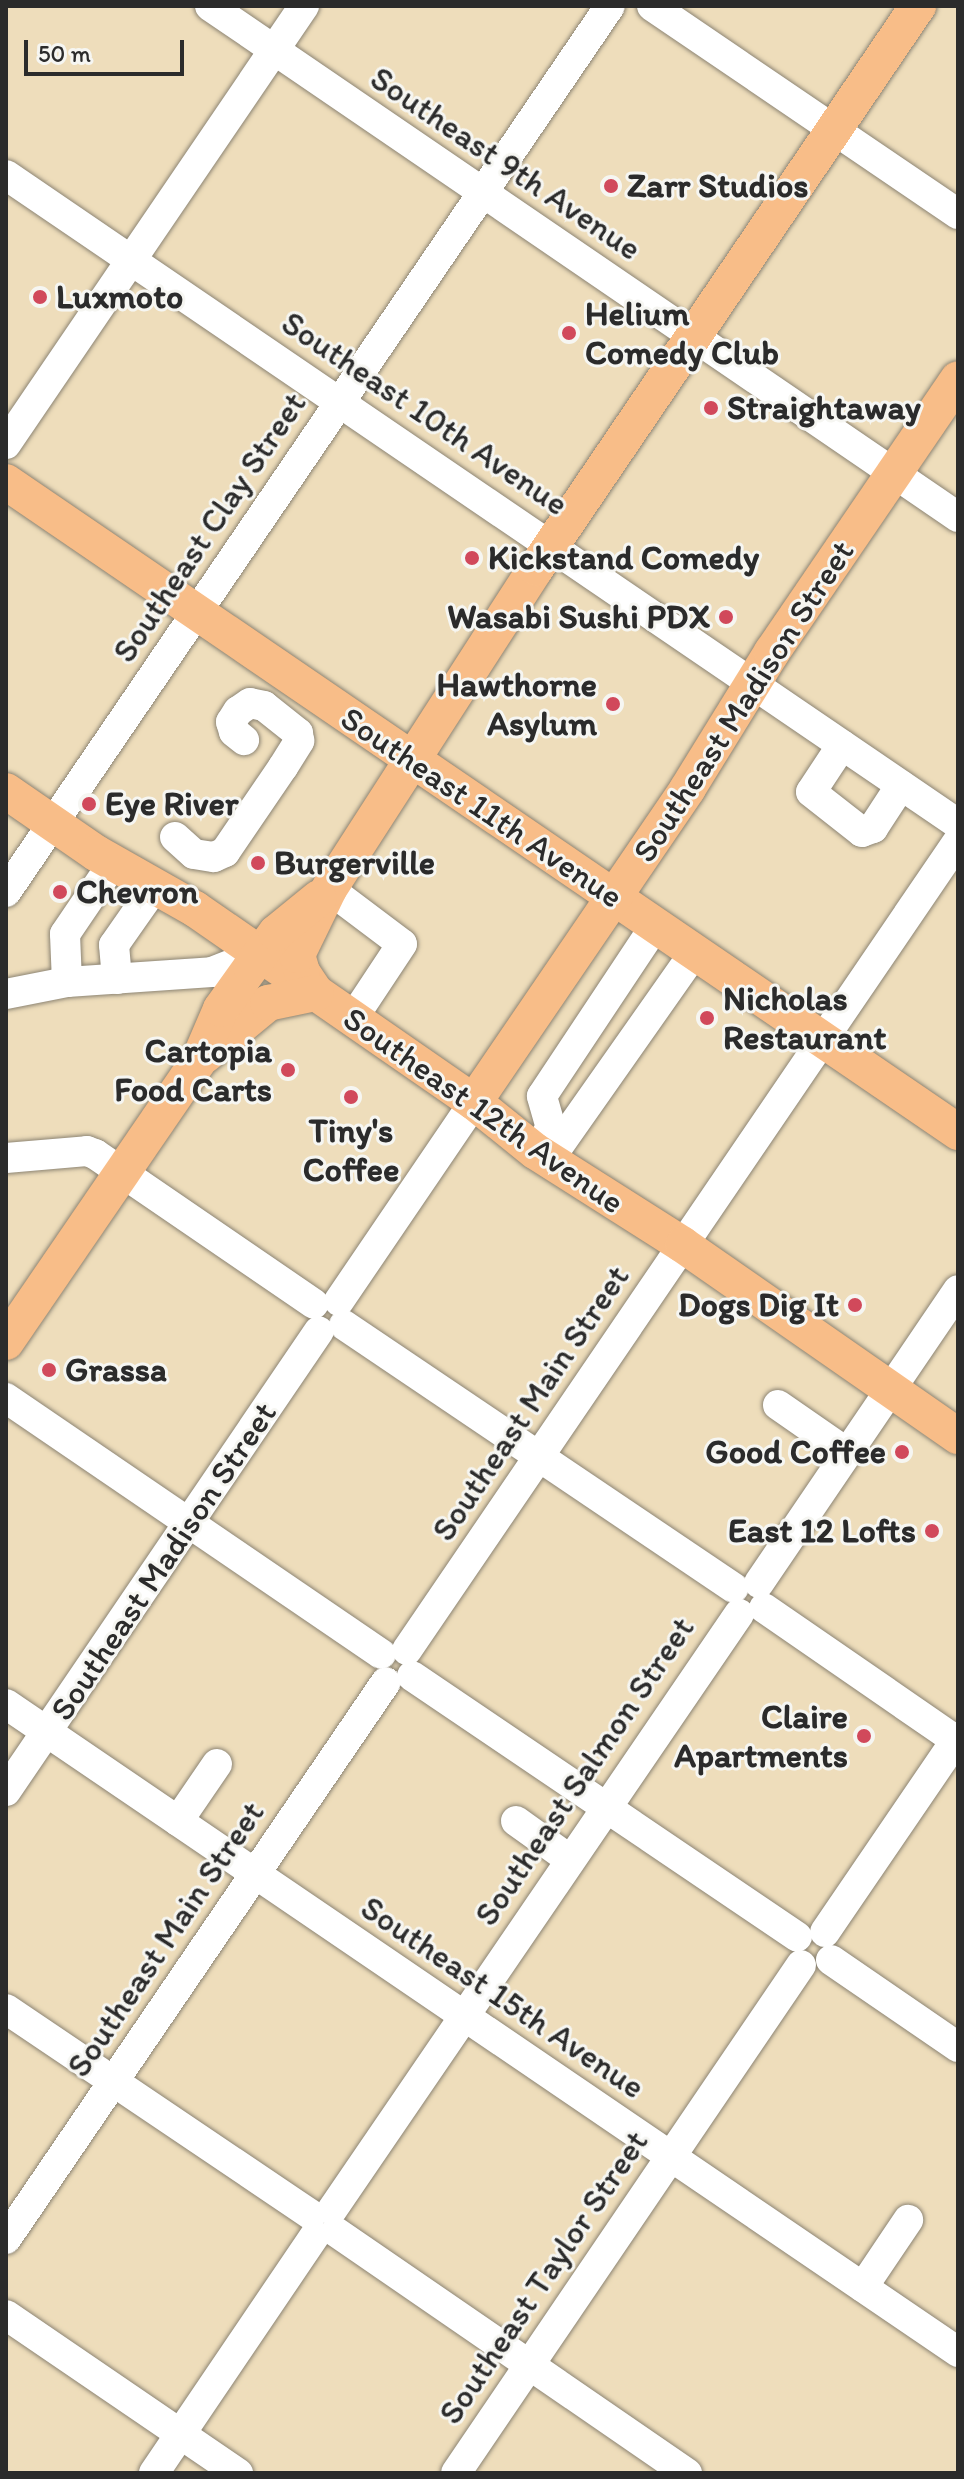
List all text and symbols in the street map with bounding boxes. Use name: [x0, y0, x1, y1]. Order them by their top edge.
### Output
scale bar: [28, 24, 188, 74]
text: 50 m: [38, 39, 91, 68]
street label: Southeast 9th Avenue: [363, 57, 649, 269]
place label: Zarr Studios: [627, 166, 808, 206]
marker: Zarr Studios: [602, 177, 620, 195]
place label: Luxmoto: [56, 277, 183, 317]
marker: Luxmoto: [31, 288, 49, 306]
place label: Helium Comedy Club: [585, 293, 779, 372]
street label: Southeast 10th Avenue: [274, 302, 576, 524]
marker: Helium Comedy Club: [560, 324, 578, 342]
street label: Southeast Clay Street: [103, 384, 315, 670]
place label: Straightaway: [727, 388, 921, 428]
marker: Straightaway: [702, 399, 720, 417]
street label: Southeast Madison Street: [623, 532, 863, 870]
place label: Kickstand Comedy: [488, 538, 759, 578]
marker: Kickstand Comedy: [463, 549, 481, 567]
place label: Wasabi Sushi PDX: [449, 597, 710, 637]
marker: Wasabi Sushi PDX: [717, 608, 735, 626]
place label: Hawthorne Asylum: [437, 664, 597, 744]
marker: Hawthorne Asylum: [604, 695, 622, 713]
street label: Southeast 11th Avenue: [333, 698, 631, 916]
place label: Eye River: [105, 784, 238, 824]
marker: Eye River: [80, 795, 98, 813]
place label: Burgerville: [274, 843, 435, 883]
marker: Burgerville: [249, 854, 267, 872]
place label: Chevron: [76, 872, 198, 912]
marker: Chevron: [51, 883, 69, 901]
place label: Nicholas Restaurant: [723, 978, 886, 1058]
street label: Southeast 12th Avenue: [336, 998, 632, 1222]
marker: Nicholas Restaurant: [698, 1009, 716, 1027]
place label: Cartopia Food Carts: [113, 1030, 272, 1110]
marker: Cartopia Food Carts: [279, 1061, 297, 1079]
marker: Tiny's Coffee: [342, 1088, 360, 1106]
place label: Tiny's Coffee: [303, 1110, 399, 1190]
street label: Southeast Main Street: [422, 1257, 638, 1549]
place label: Dogs Dig It: [677, 1285, 839, 1325]
marker: Dogs Dig It: [846, 1296, 864, 1314]
place label: Grassa: [65, 1350, 167, 1390]
marker: Grassa: [40, 1361, 58, 1379]
street label: Southeast Madison Street: [41, 1394, 285, 1728]
place label: Good Coffee: [705, 1432, 886, 1472]
marker: Good Coffee: [893, 1443, 911, 1461]
place label: East 12 Lofts: [728, 1511, 916, 1551]
marker: East 12 Lofts: [923, 1522, 941, 1540]
street label: Southeast Salmon Street: [466, 1609, 702, 1933]
place label: Claire Apartments: [674, 1696, 848, 1776]
marker: Claire Apartments: [855, 1727, 873, 1745]
street label: Southeast Main Street: [57, 1793, 273, 2085]
street label: Southeast 15th Avenue: [354, 1887, 652, 2107]
street label: Southeast Taylor Street: [430, 2124, 656, 2430]

